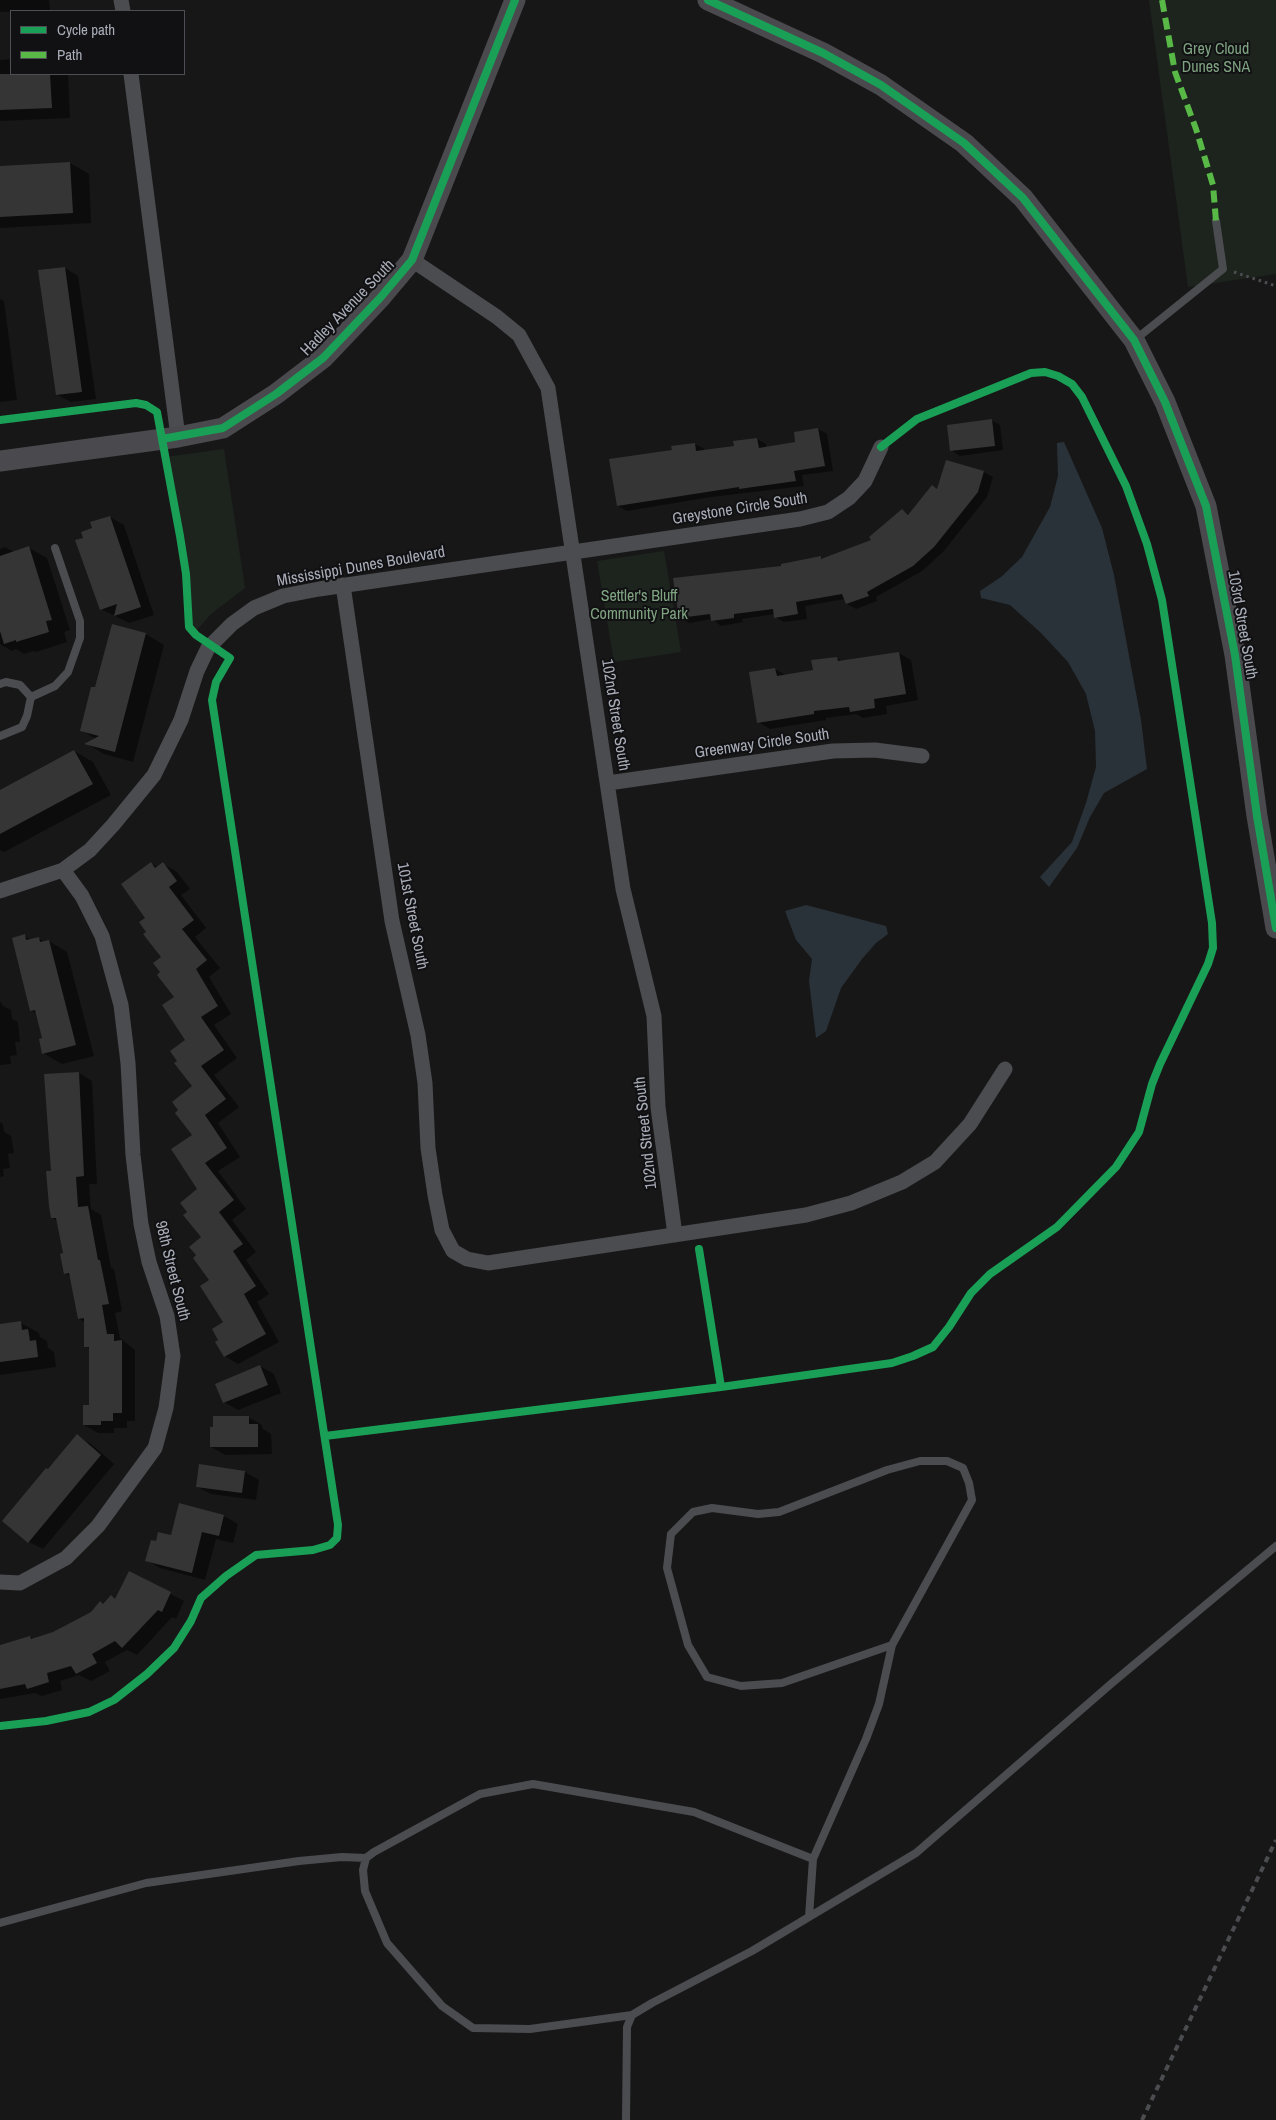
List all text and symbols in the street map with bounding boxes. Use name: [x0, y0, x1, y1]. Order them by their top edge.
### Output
legend: [10, 10, 185, 75]
text: Cycle path: [57, 19, 115, 40]
park label: Grey Cloud Dunes SNA: [1182, 40, 1250, 78]
text: Path: [57, 44, 82, 65]
street label: Hadley Avenue South: [297, 256, 399, 360]
street label: Greystone Circle South: [671, 489, 809, 529]
street label: Mississippi Dunes Boulevard: [275, 543, 447, 591]
street label: 103rd Street South: [1223, 569, 1261, 681]
park label: Settler's Bluff Community Park: [590, 587, 688, 625]
street label: 102nd Street South: [597, 658, 633, 772]
street label: Greenway Circle South: [694, 725, 830, 763]
street label: 101st Street South: [392, 861, 432, 971]
street label: 102nd Street South: [631, 1076, 661, 1190]
street label: 98th Street South: [150, 1219, 194, 1323]

